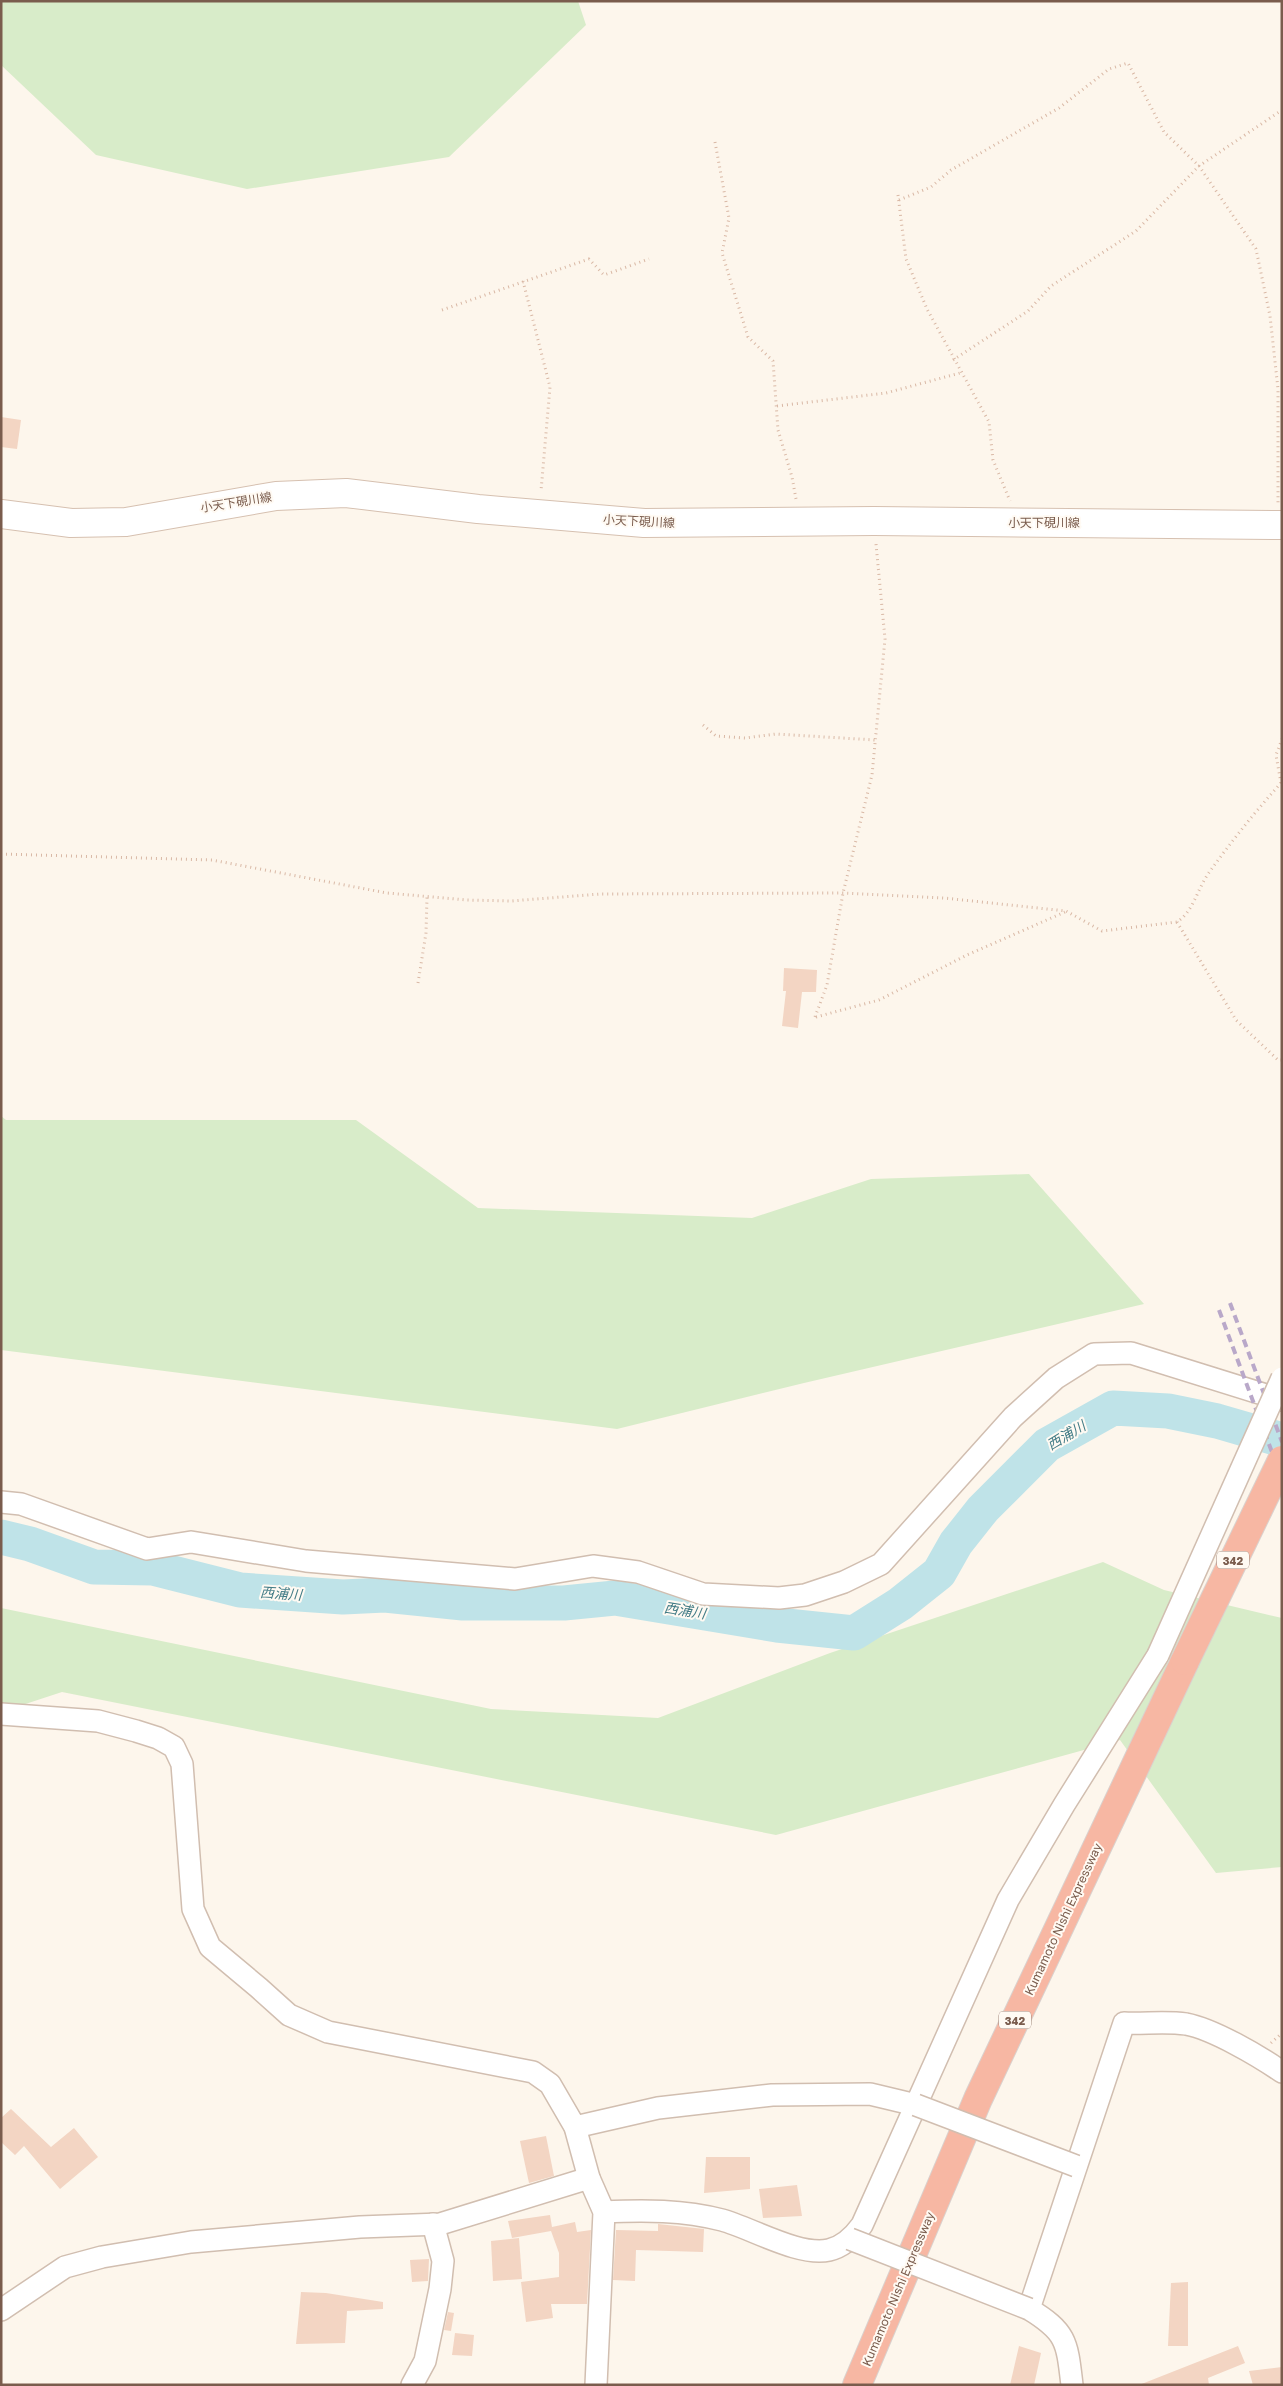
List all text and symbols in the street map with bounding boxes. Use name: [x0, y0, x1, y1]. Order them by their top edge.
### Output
street label: 小天下硯川線: [199, 489, 273, 515]
street label: 小天下硯川線: [603, 512, 675, 530]
street label: 小天下硯川線: [1008, 515, 1080, 530]
water label: 西浦川: [1044, 1416, 1090, 1453]
road number: 342: [1217, 1552, 1249, 1568]
water label: 西浦川: [259, 1583, 305, 1603]
water label: 西浦川: [663, 1598, 709, 1622]
street label: Kumamoto Nishi Expressway: [1021, 1840, 1105, 1997]
road number: 342: [999, 2012, 1031, 2028]
street label: Kumamoto Nishi Expressway: [859, 2209, 937, 2368]

